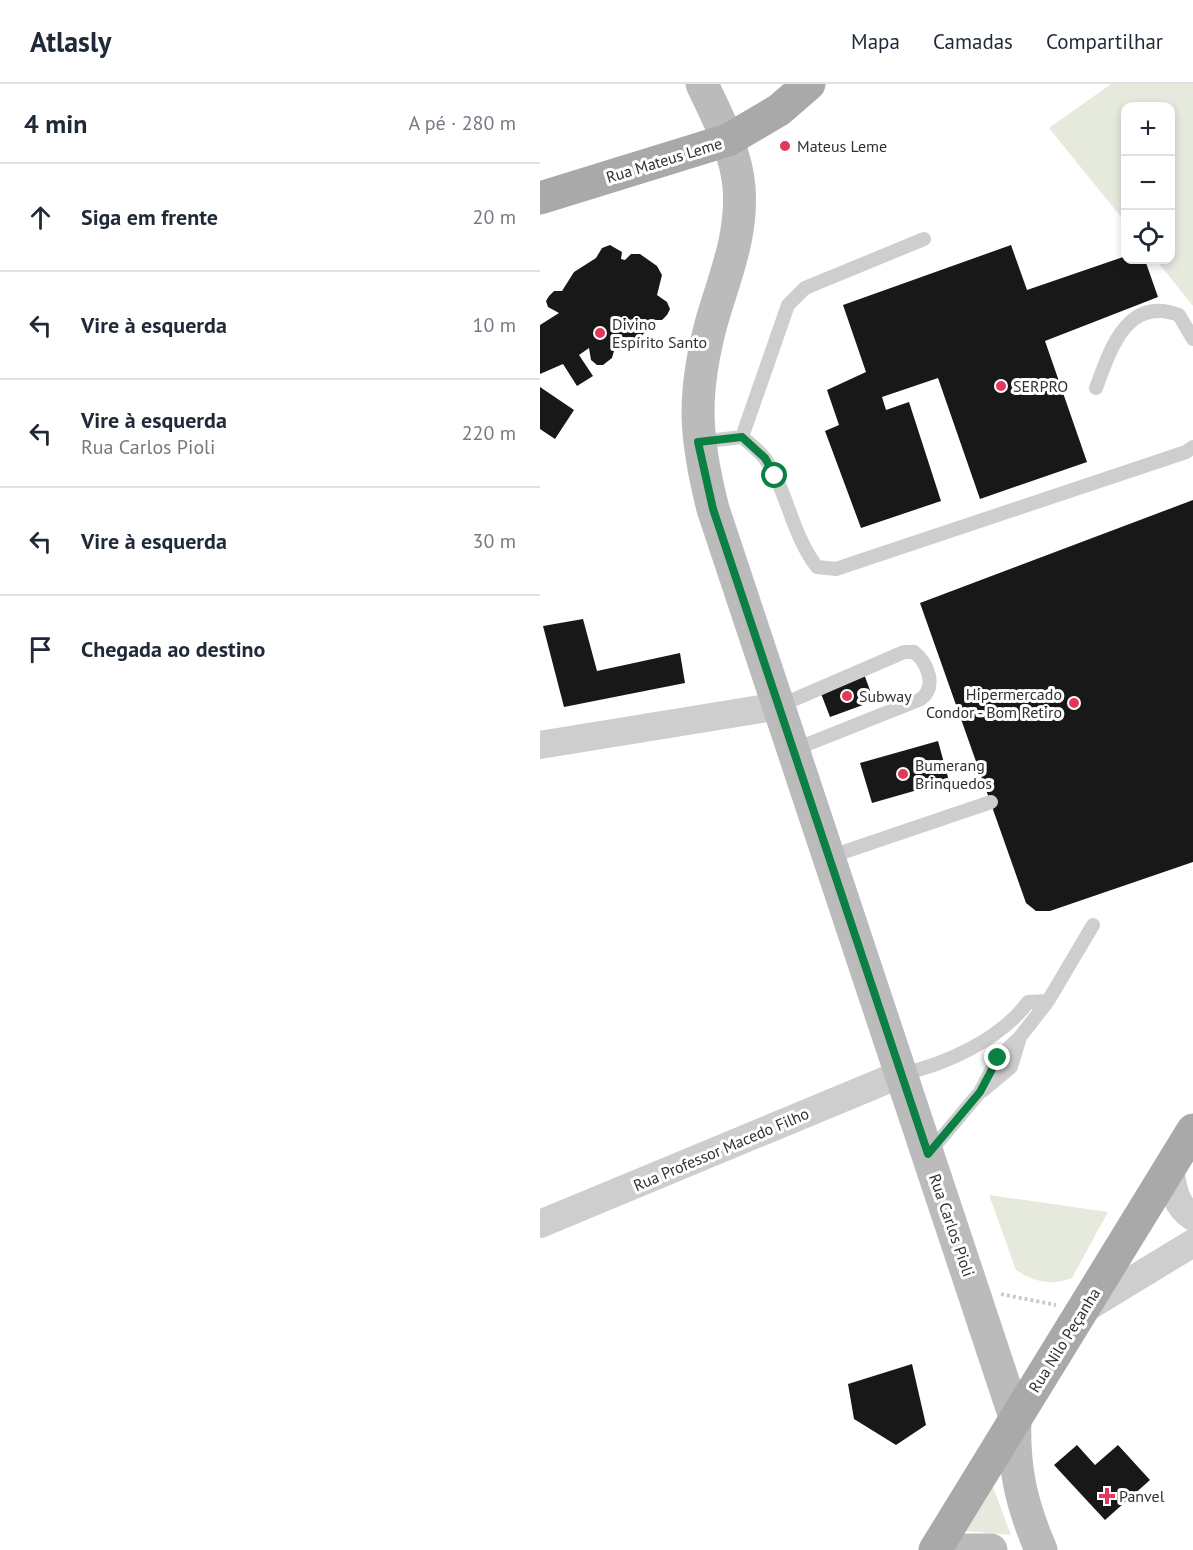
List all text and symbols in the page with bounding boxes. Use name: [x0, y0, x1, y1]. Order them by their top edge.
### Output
text: Atlasly: [30, 23, 112, 60]
text: Mapa: [851, 28, 900, 55]
text: Camadas: [933, 28, 1013, 55]
text: Compartilhar: [1046, 28, 1163, 55]
map controls: [1121, 102, 1175, 264]
button: +: [1121, 102, 1175, 156]
text: 4 min: [24, 107, 87, 140]
text: A pé · 280 m: [409, 110, 516, 136]
street label: Rua Mateus Leme: [604, 133, 724, 187]
place label: Mateus Leme: [797, 136, 887, 156]
marker: Mateus Leme: [778, 139, 792, 153]
button: −: [1121, 156, 1175, 210]
icon: ahead: [24, 201, 57, 234]
text: Siga em frente: [81, 203, 218, 231]
text: 20 m: [473, 204, 516, 230]
button: locate: [1121, 210, 1175, 264]
icon: left: [24, 309, 57, 342]
text: Vire à esquerda: [81, 311, 227, 339]
text: 10 m: [473, 312, 516, 338]
place label: Divino Espírito Santo: [612, 314, 707, 352]
marker: Divino Espírito Santo: [593, 326, 607, 340]
place label: SERPRO: [1013, 376, 1068, 396]
marker: SERPRO: [994, 379, 1008, 393]
text: Vire à esquerda: [81, 406, 227, 434]
icon: left: [24, 417, 57, 450]
text: 220 m: [462, 420, 516, 446]
text: Rua Carlos Pioli: [81, 434, 215, 460]
route start: [761, 462, 787, 488]
icon: left: [24, 525, 57, 558]
text: Vire à esquerda: [81, 527, 227, 555]
text: 30 m: [473, 528, 516, 554]
icon: arrive: [24, 633, 57, 666]
text: Chegada ao destino: [81, 635, 265, 663]
place label: Hipermercado Condor - Bom Retiro: [926, 684, 1062, 722]
place label: Subway: [859, 686, 912, 706]
marker: Subway: [840, 689, 854, 703]
marker: Hipermercado Condor - Bom Retiro: [1067, 696, 1081, 710]
place label: Bumerang Brinquedos: [915, 755, 992, 793]
marker: Bumerang Brinquedos: [896, 767, 910, 781]
route end: [984, 1044, 1010, 1070]
street label: Rua Professor Macedo Filho: [630, 1103, 812, 1195]
street label: Rua Carlos Pioli: [925, 1171, 979, 1279]
street label: Rua Nilo Peçanha: [1024, 1284, 1104, 1396]
place label: Panvel: [1119, 1486, 1165, 1506]
marker: Panvel: [1100, 1489, 1114, 1503]

